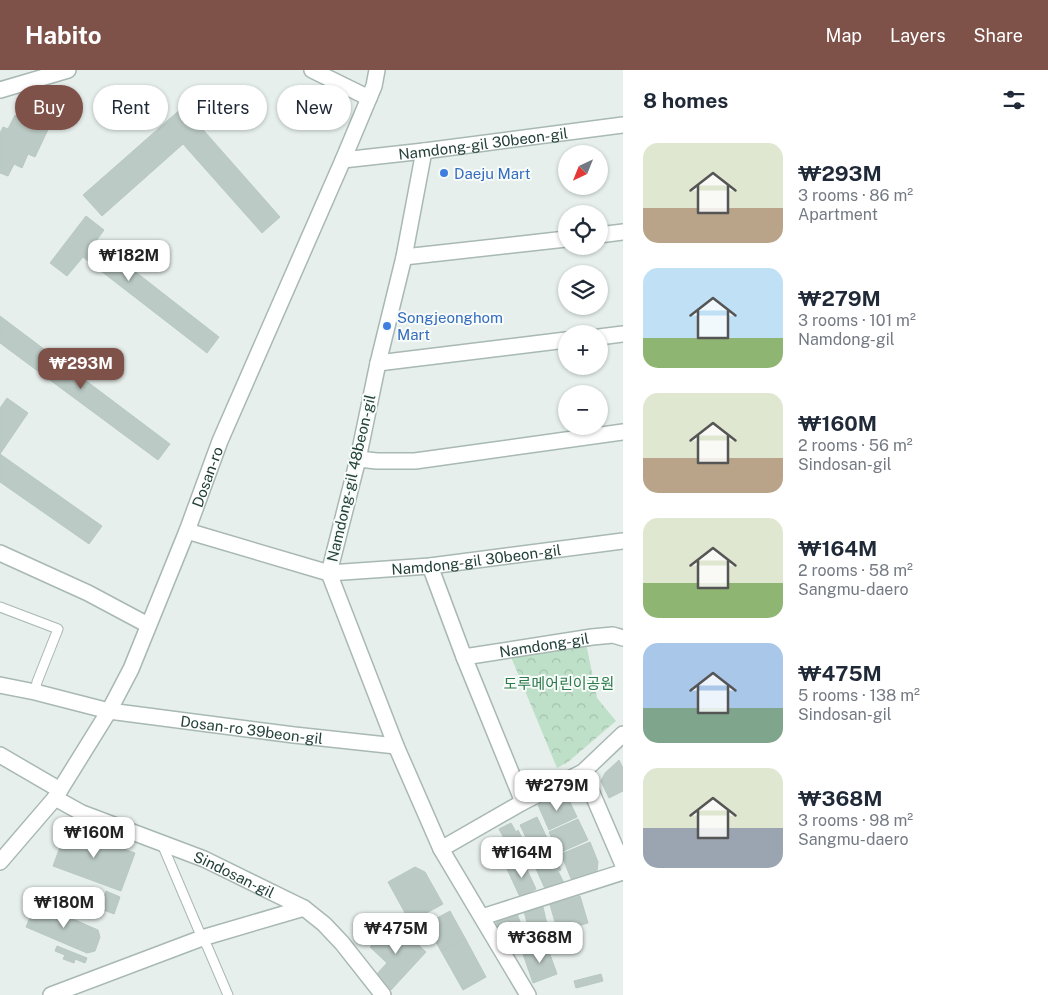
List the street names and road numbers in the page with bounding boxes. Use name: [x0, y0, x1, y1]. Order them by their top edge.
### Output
street label: Namdong-gil 30beon-gil: [397, 124, 569, 162]
street label: Namdong-gil 48beon-gil: [323, 393, 379, 563]
street label: Dosan-ro: [188, 444, 226, 509]
street label: Namdong-gil 30beon-gil: [391, 541, 562, 577]
street label: Namdong-gil: [498, 629, 590, 660]
street label: Dosan-ro 39beon-gil: [179, 712, 324, 747]
street label: Sindosan-gil: [191, 847, 277, 901]

